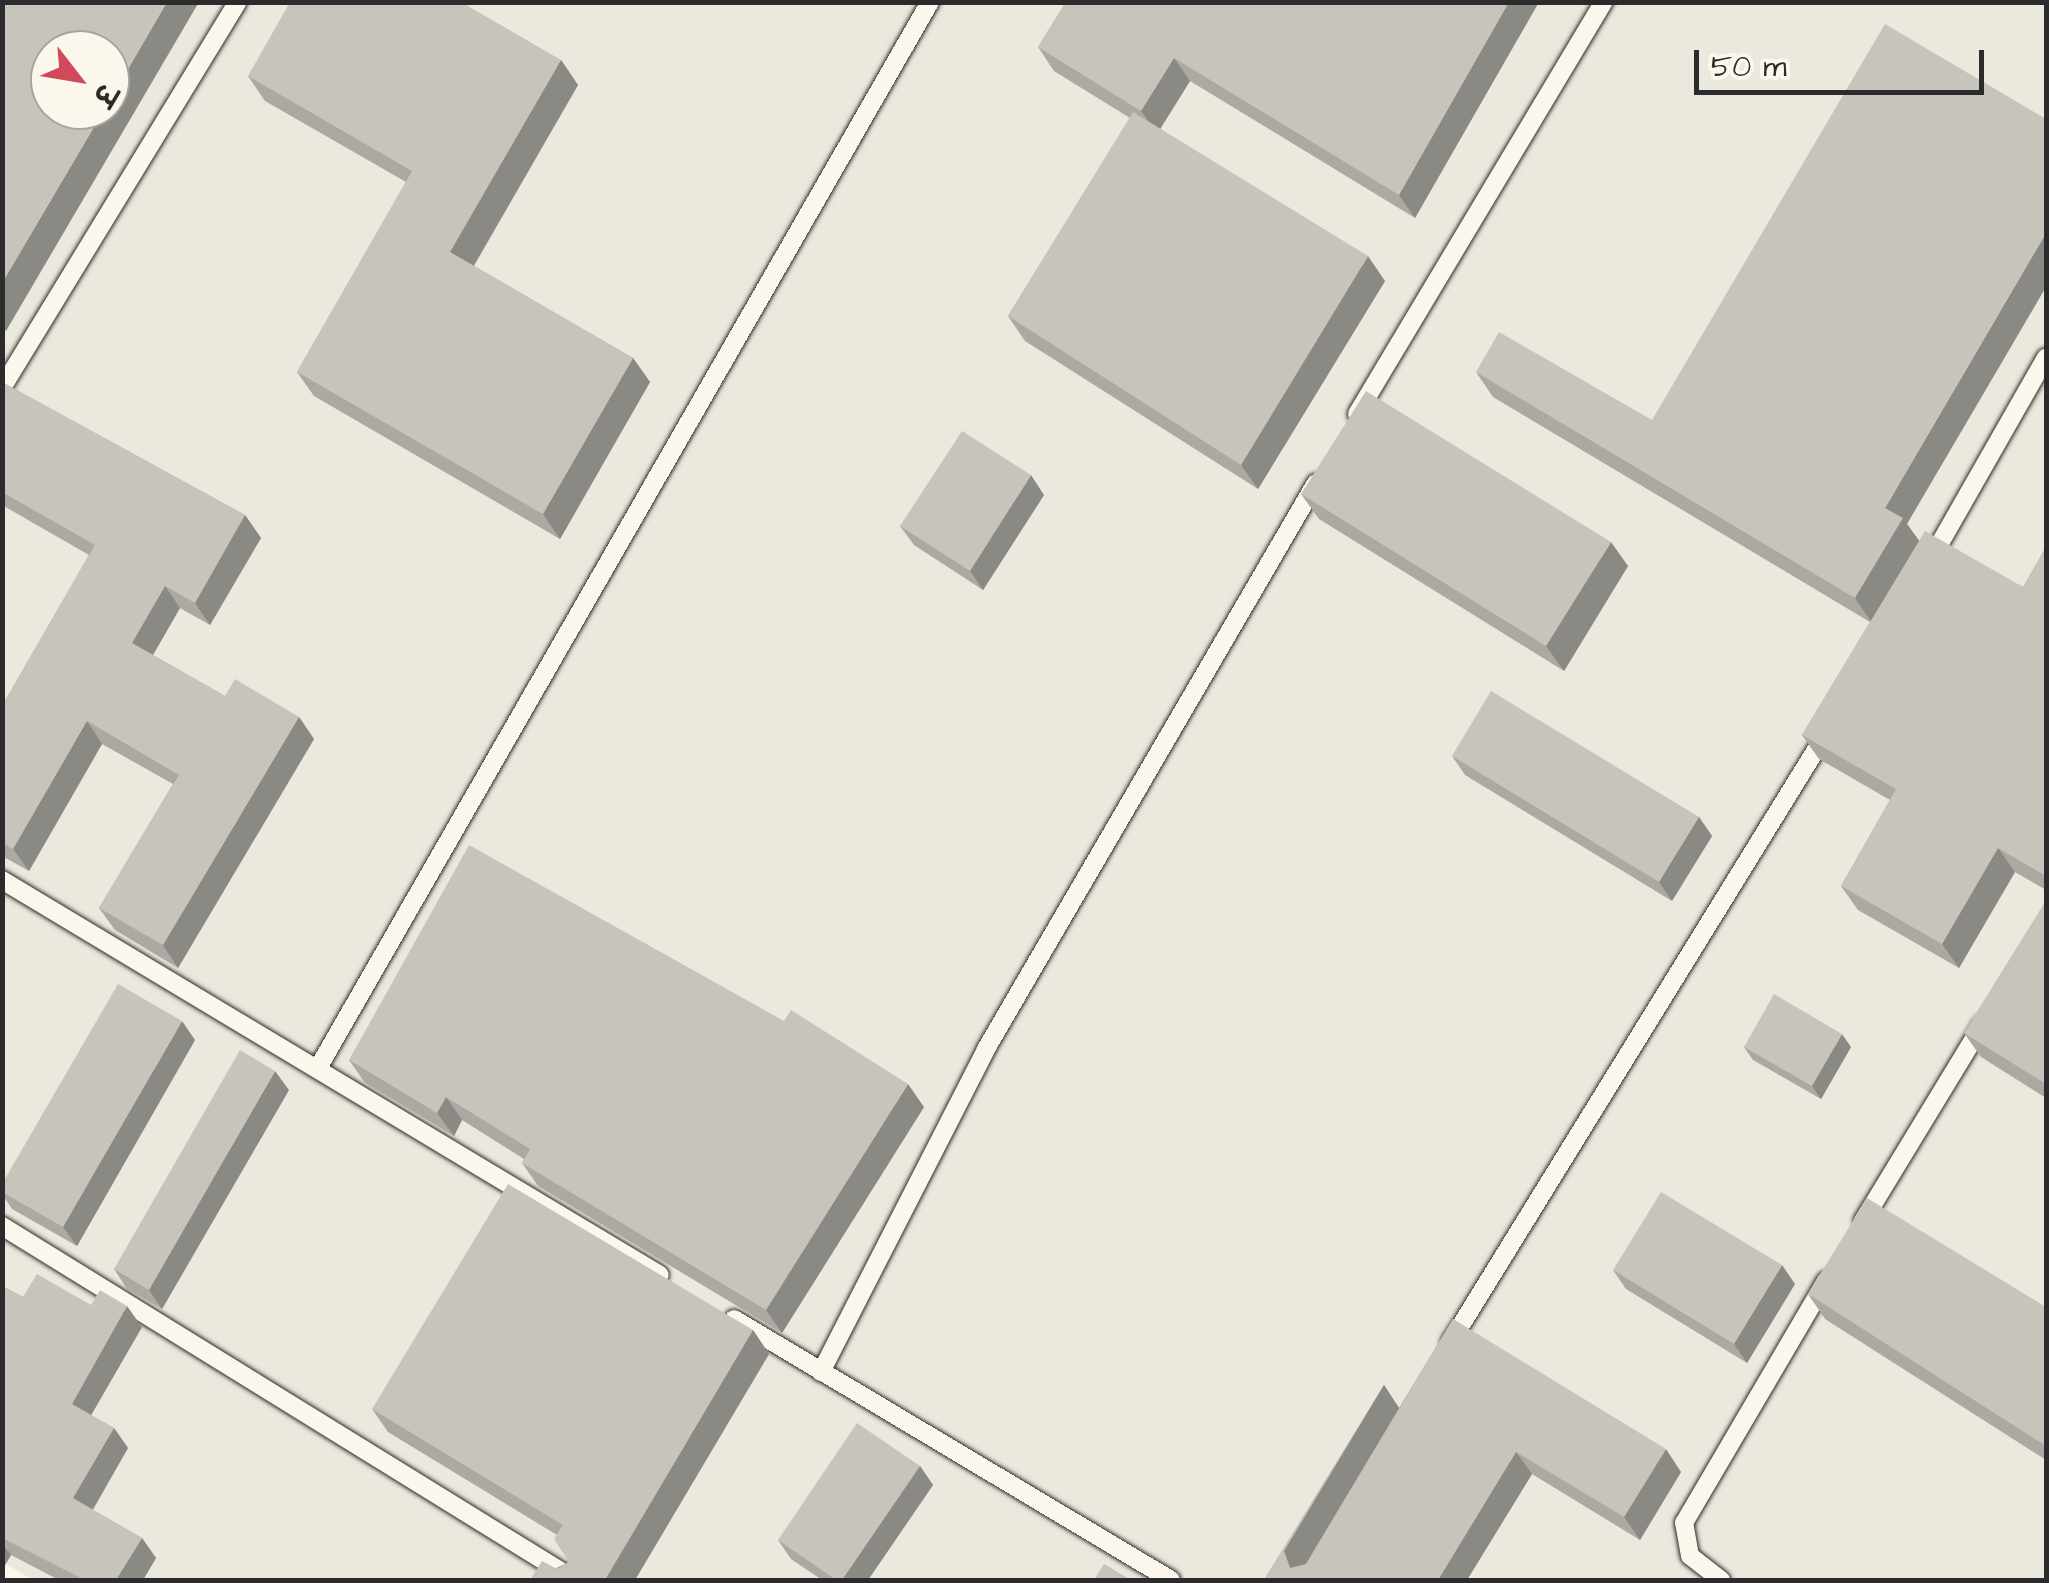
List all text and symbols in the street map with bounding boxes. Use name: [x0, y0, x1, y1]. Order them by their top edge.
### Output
north arrow: [30, 30, 130, 130]
scale bar: [1699, 30, 1989, 92]
text: 50 m: [1711, 46, 1787, 88]
text: उ: [83, 77, 126, 113]

